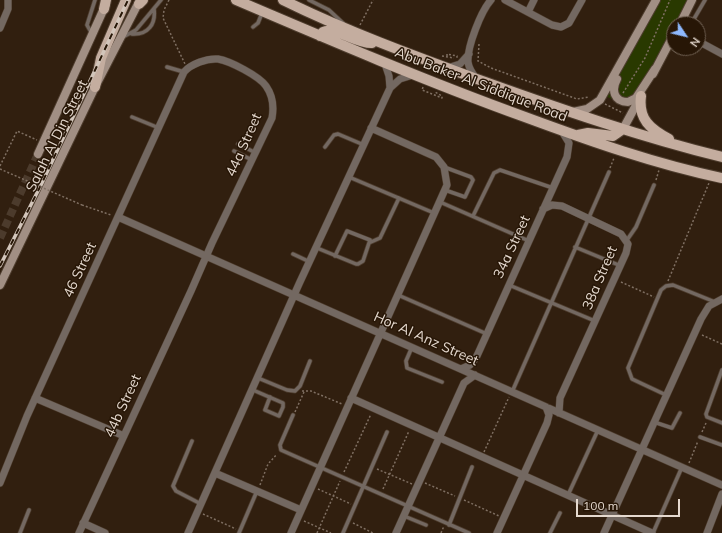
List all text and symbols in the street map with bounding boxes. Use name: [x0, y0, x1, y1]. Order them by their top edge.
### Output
north arrow: [666, 16, 706, 56]
text: N: [687, 35, 703, 50]
street label: Abu Baker Al Siddique Road: [392, 44, 570, 126]
street label: Salah Al Din Street: [23, 77, 91, 195]
street label: 44a Street: [223, 111, 265, 179]
street label: 34a Street: [490, 213, 534, 281]
street label: 46 Street: [60, 240, 100, 300]
street label: 38a Street: [579, 244, 621, 312]
street label: Hor Al Anz Street: [371, 308, 481, 370]
street label: 44b Street: [101, 372, 145, 440]
scale bar: [578, 491, 682, 517]
text: 100 m: [583, 498, 618, 513]

